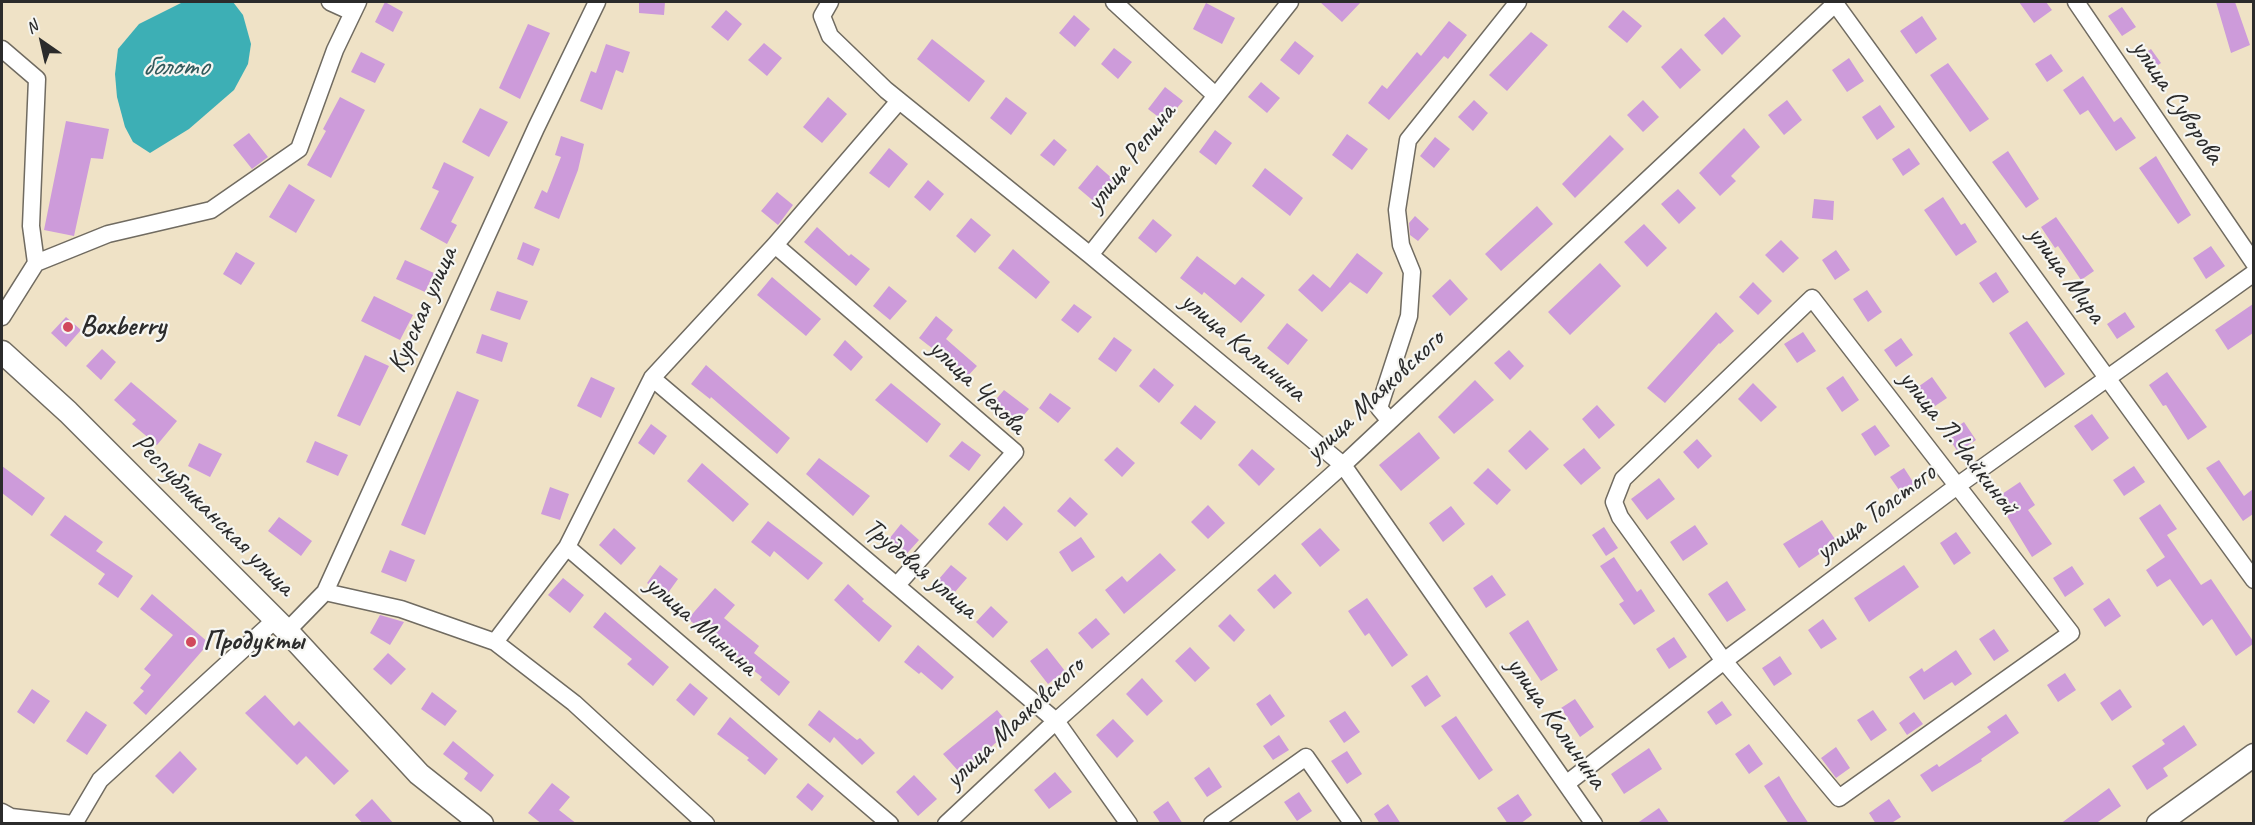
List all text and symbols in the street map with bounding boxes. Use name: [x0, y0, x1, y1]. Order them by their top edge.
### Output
north arrow: [12, 12, 72, 72]
text: N: [22, 16, 42, 38]
street label: улица Суворова: [2123, 33, 2231, 171]
water label: болото: [142, 49, 208, 85]
street label: улица Репина: [1078, 97, 1184, 219]
street label: улица Мира: [2019, 220, 2113, 330]
street label: Курская улица: [380, 242, 466, 378]
street label: улица Калинина: [1173, 285, 1313, 409]
place label: Boxberry: [80, 310, 166, 344]
marker: Boxberry: [61, 320, 75, 334]
street label: улица Маяковского: [1298, 323, 1452, 469]
street label: улица Чехова: [921, 332, 1033, 442]
street label: улица Л.Чайкиной: [1891, 364, 2025, 522]
street label: Республиканская улица: [125, 427, 301, 603]
street label: улица Толстого: [1809, 457, 1943, 569]
street label: Трудовая улица: [856, 511, 984, 627]
street label: улица Минина: [638, 568, 764, 684]
place label: Продукты: [203, 625, 304, 659]
marker: Продукты: [184, 635, 198, 649]
street label: улица Маяковского: [938, 650, 1092, 796]
street label: улица Калинина: [1498, 650, 1614, 796]

